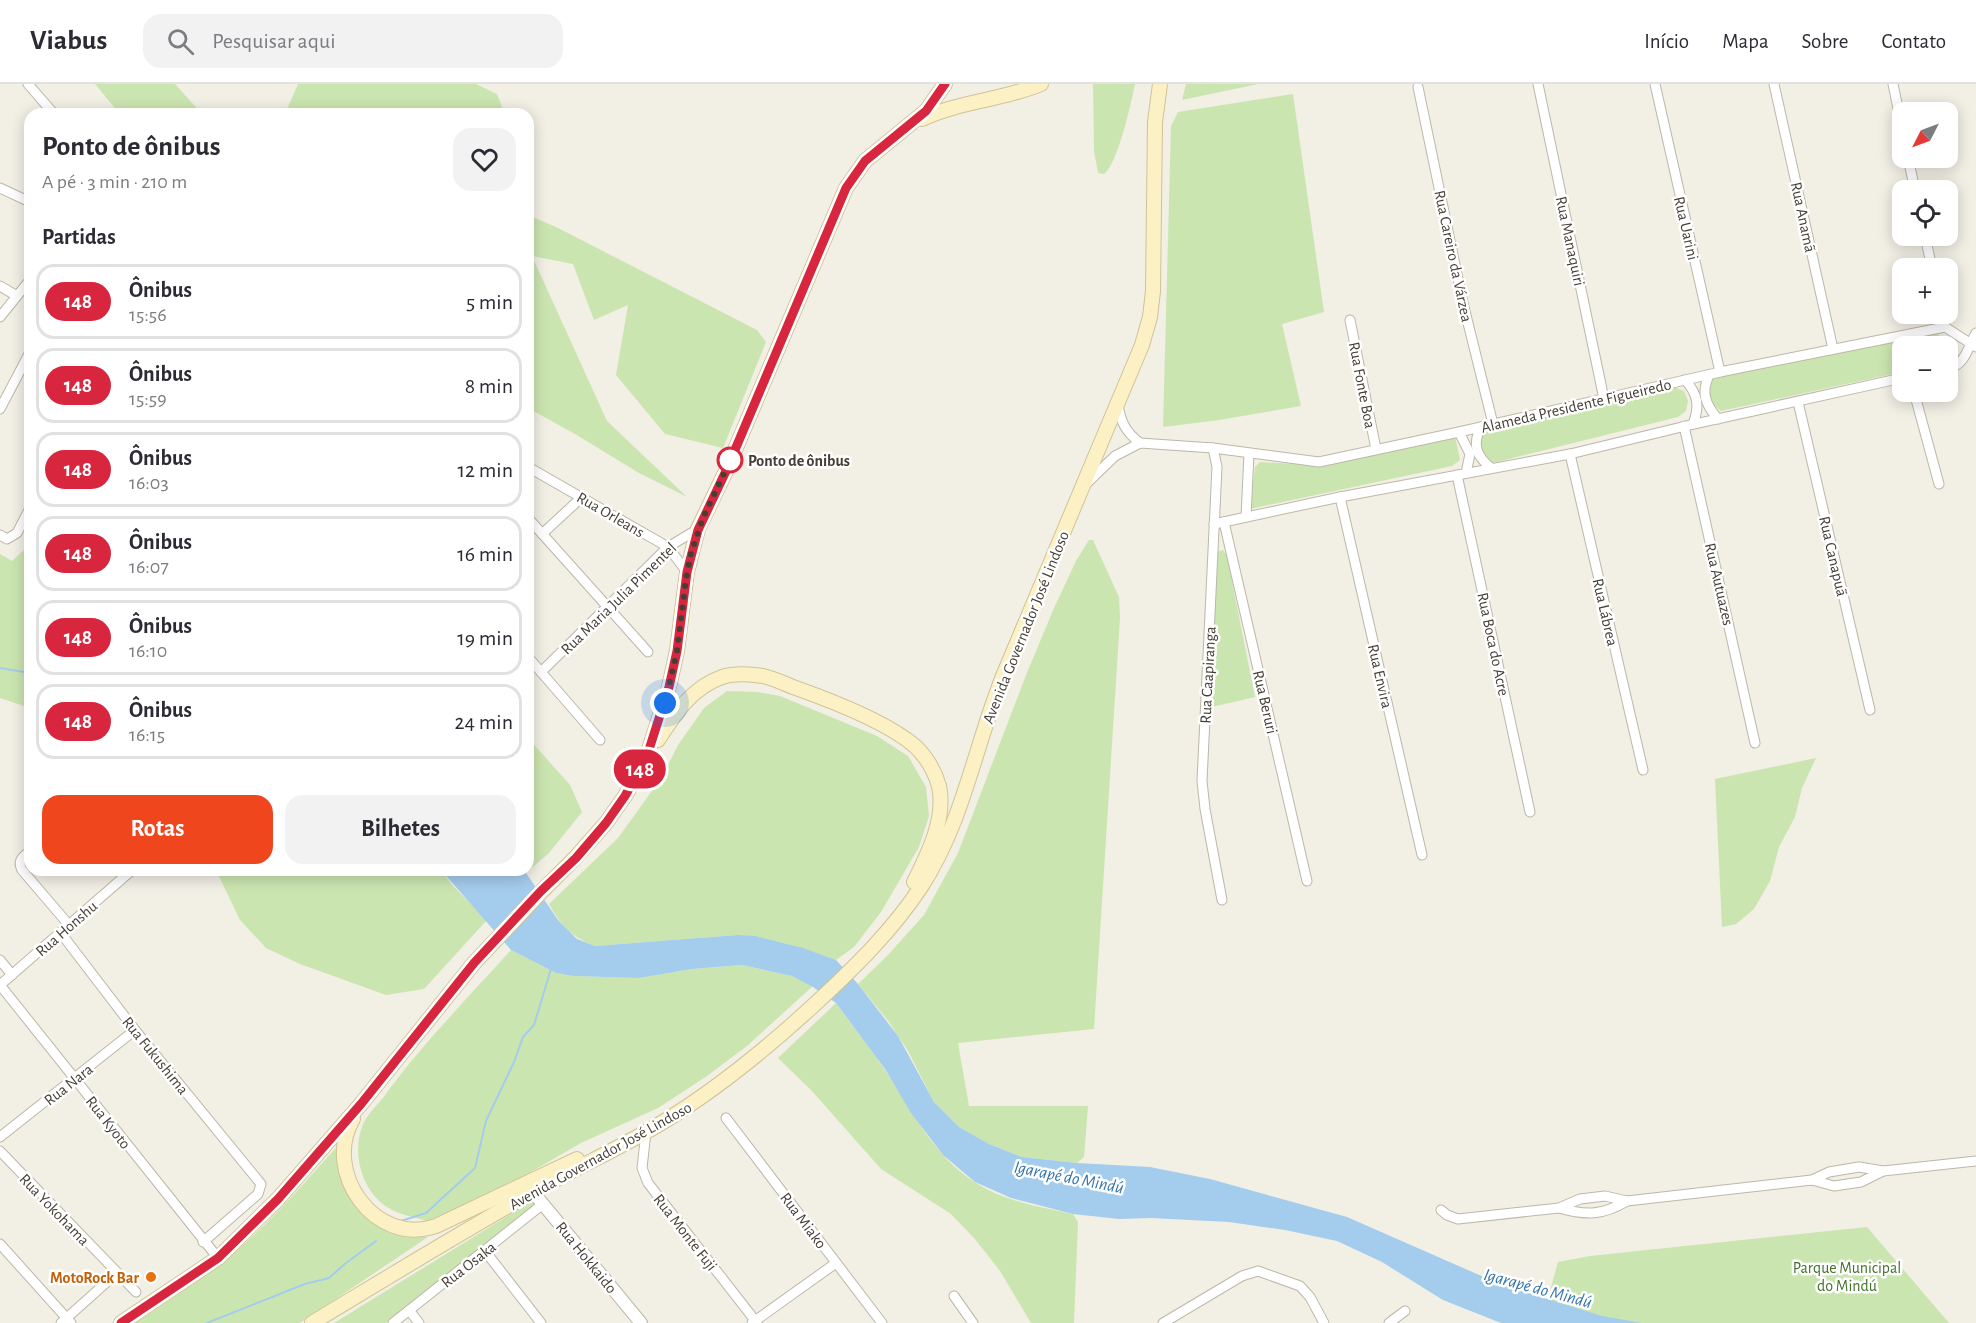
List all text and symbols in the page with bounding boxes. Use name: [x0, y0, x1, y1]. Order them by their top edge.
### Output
search box: [143, 14, 563, 68]
icon: search: [164, 25, 197, 58]
text: Viabus: [30, 27, 107, 55]
text: Pesquisar aqui: [212, 30, 336, 52]
text: Início: [1644, 31, 1689, 52]
text: Mapa: [1722, 31, 1769, 52]
text: Sobre: [1802, 31, 1848, 52]
text: Contato: [1881, 31, 1946, 52]
north arrow: [1892, 102, 1958, 168]
map controls: [1892, 102, 1958, 402]
button: heart: [453, 128, 516, 191]
text: Ponto de ônibus: [42, 133, 220, 161]
text: A pé · 3 min · 210 m: [42, 172, 187, 192]
button: locate: [1892, 180, 1958, 246]
street label: Rua Anamã: [1788, 181, 1818, 254]
street label: Rua Careiro da Várzea: [1431, 189, 1475, 324]
street label: Rua Manaquiri: [1553, 195, 1587, 288]
street label: Rua Uarini: [1671, 195, 1701, 262]
text: Partidas: [42, 226, 116, 248]
button: +: [1892, 258, 1958, 324]
text: Ônibus: [129, 279, 192, 301]
text: 148: [64, 291, 92, 312]
text: 5 min: [466, 291, 513, 313]
text: 15:56: [129, 305, 167, 325]
button: −: [1892, 336, 1958, 402]
street label: Rua Fonte Boa: [1346, 341, 1378, 430]
text: Ônibus: [129, 363, 192, 385]
text: 148: [64, 375, 92, 396]
text: 8 min: [465, 375, 513, 397]
street label: Alameda Presidente Figueiredo: [1480, 376, 1673, 436]
text: 15:59: [129, 389, 167, 409]
text: Ônibus: [129, 447, 192, 469]
marker: Ponto de ônibus: [717, 447, 743, 473]
place label: Ponto de ônibus: [748, 453, 850, 469]
text: 148: [64, 459, 92, 480]
text: 12 min: [458, 459, 513, 481]
text: 16:03: [129, 473, 169, 493]
street label: Rua Orleans: [574, 489, 647, 541]
street label: Rua Canapuã: [1816, 515, 1850, 598]
street label: Avenida Governador José Lindoso: [980, 529, 1072, 726]
text: Ônibus: [129, 531, 192, 553]
street label: Rua Maria Julia Pimentel: [558, 540, 679, 658]
street label: Rua Autuazes: [1702, 541, 1736, 627]
text: 148: [64, 543, 92, 564]
text: 16 min: [457, 543, 513, 565]
text: 16:07: [129, 557, 169, 577]
street label: Rua Lábrea: [1589, 577, 1621, 648]
street label: Rua Boca do Acre: [1474, 591, 1512, 697]
text: Ônibus: [129, 615, 192, 637]
street label: Rua Caapiranga: [1197, 626, 1219, 724]
text: 148: [64, 627, 92, 648]
text: 19 min: [457, 627, 513, 649]
text: 16:10: [129, 641, 167, 661]
street label: Rua Envira: [1365, 643, 1395, 710]
street label: Rua Beruri: [1250, 669, 1280, 736]
your location: [650, 688, 680, 718]
text: Ônibus: [129, 699, 192, 721]
text: 148: [64, 711, 92, 732]
text: 24 min: [455, 711, 513, 733]
text: 16:15: [129, 725, 165, 745]
line badge: 148: [606, 750, 674, 788]
text: 148: [626, 759, 654, 780]
button: Rotas: [42, 795, 273, 864]
button: Bilhetes: [285, 795, 516, 864]
street label: Rua Honshu: [33, 898, 100, 960]
street label: Rua Fukushima: [119, 1014, 191, 1098]
street label: Rua Nara: [41, 1061, 96, 1109]
street label: Rua Kyoto: [82, 1093, 134, 1153]
street label: Avenida Governador José Lindoso: [507, 1099, 695, 1213]
water label: Igarapé do Mindú: [1012, 1159, 1125, 1197]
street label: Rua Yokohama: [16, 1171, 92, 1249]
street label: Rua Miako: [777, 1190, 829, 1252]
street label: Rua Monte Fuji: [650, 1191, 720, 1275]
street label: Rua Hokkaido: [553, 1219, 620, 1297]
street label: Rua Osaka: [438, 1239, 499, 1291]
park label: Parque Municipal do Mindú: [1793, 1260, 1901, 1294]
water label: Igarapé do Mindú: [1482, 1266, 1594, 1312]
place label: MotoRock Bar: [50, 1270, 139, 1286]
marker: MotoRock Bar: [144, 1270, 158, 1284]

